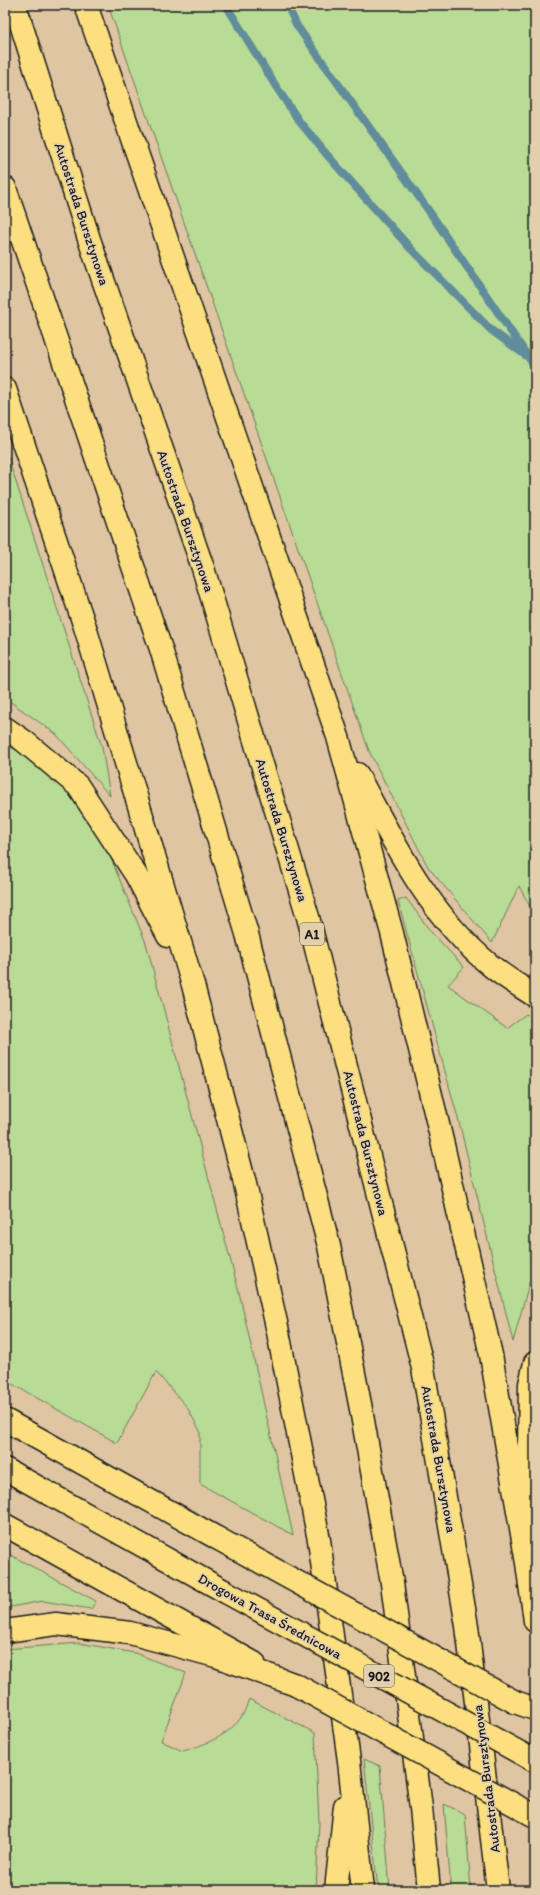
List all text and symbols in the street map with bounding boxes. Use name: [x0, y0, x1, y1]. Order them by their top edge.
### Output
street label: Autostrada Bursztynowa: [50, 141, 113, 288]
street label: Autostrada Bursztynowa: [153, 448, 218, 594]
street label: Autostrada Bursztynowa: [252, 756, 311, 904]
road number: A1: [300, 923, 324, 945]
street label: Autostrada Bursztynowa: [339, 1069, 392, 1218]
street label: Autostrada Bursztynowa: [417, 1384, 460, 1534]
street label: Drogowa Trasa Średnicowa: [195, 1570, 345, 1663]
road number: 902: [364, 1665, 394, 1687]
street label: Autostrada Bursztynowa: [469, 1704, 504, 1854]

